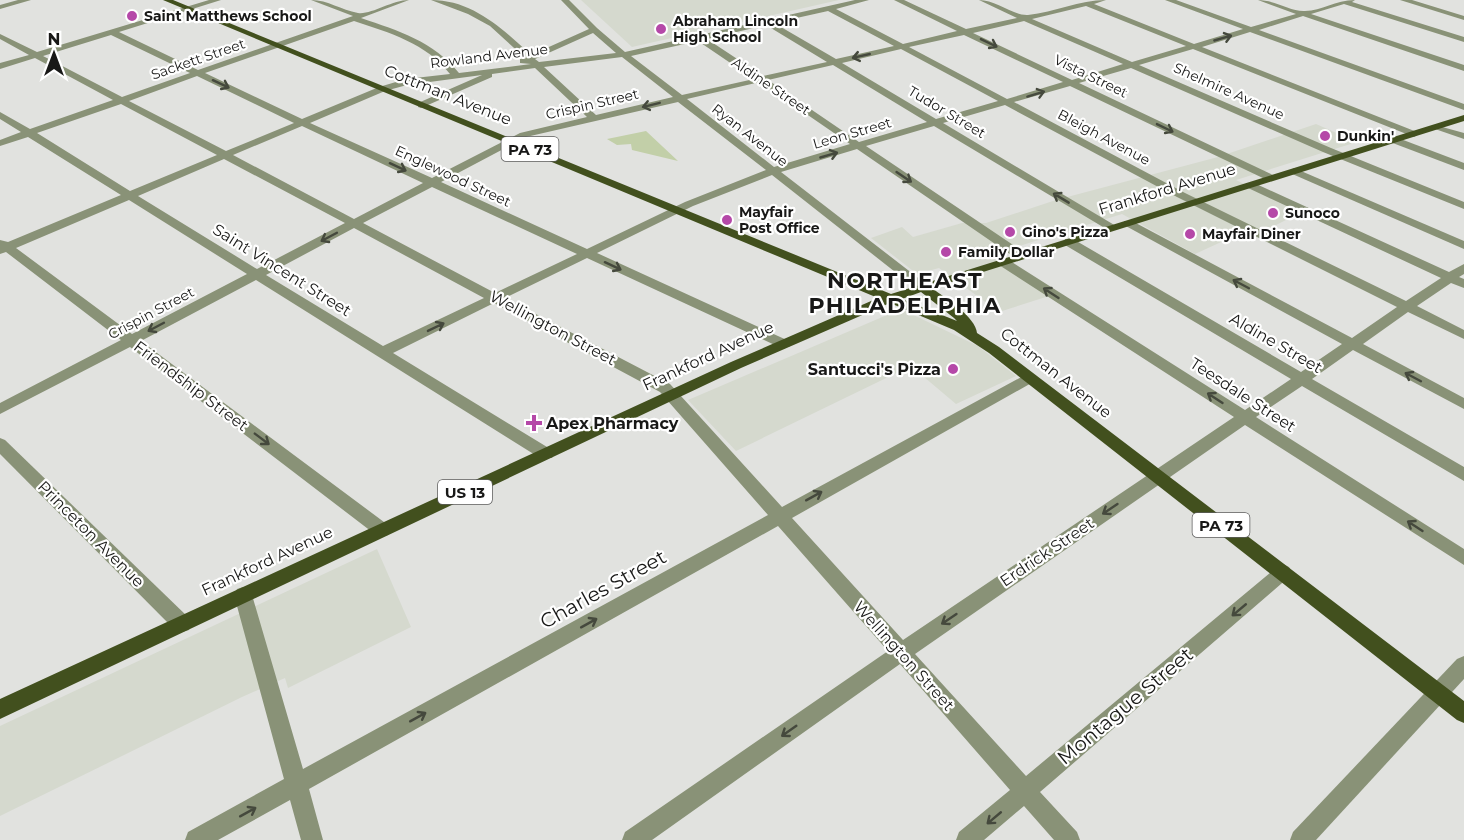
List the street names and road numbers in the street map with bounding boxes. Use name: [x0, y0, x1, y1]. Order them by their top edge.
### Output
street label: Sackett Street: [149, 34, 248, 84]
street label: Rowland Avenue: [429, 40, 549, 72]
street label: Vista Street: [1051, 50, 1131, 102]
street label: Aldine Street: [728, 53, 814, 119]
street label: Shelmire Avenue: [1171, 59, 1287, 123]
street label: Cottman Avenue: [382, 61, 514, 129]
street label: Tudor Street: [905, 82, 989, 142]
street label: Crispin Street: [544, 85, 640, 123]
street label: Ryan Avenue: [708, 100, 792, 170]
street label: Bleigh Avenue: [1055, 105, 1153, 169]
street label: Leon Street: [811, 113, 894, 153]
road number: PA 73: [502, 137, 558, 161]
street label: Englewood Street: [392, 141, 514, 211]
street label: Frankford Avenue: [1096, 159, 1238, 219]
street label: Saint Vincent Street: [209, 220, 355, 321]
street label: Crispin Street: [105, 283, 197, 343]
street label: Wellington Street: [486, 287, 620, 370]
street label: Aldine Street: [1226, 309, 1326, 377]
street label: Frankford Avenue: [639, 317, 777, 395]
street label: Cottman Avenue: [997, 324, 1115, 422]
street label: Friendship Street: [130, 337, 252, 435]
street label: Teesdale Street: [1187, 354, 1300, 437]
street label: Princeton Avenue: [34, 477, 148, 591]
road number: US 13: [438, 480, 492, 504]
street label: Erdrick Street: [996, 513, 1098, 590]
road number: PA 73: [1192, 513, 1250, 537]
street label: Frankford Avenue: [198, 522, 336, 600]
street label: Charles Street: [536, 544, 670, 634]
street label: Wellington Street: [850, 597, 959, 715]
street label: Montague Street: [1052, 642, 1198, 770]

